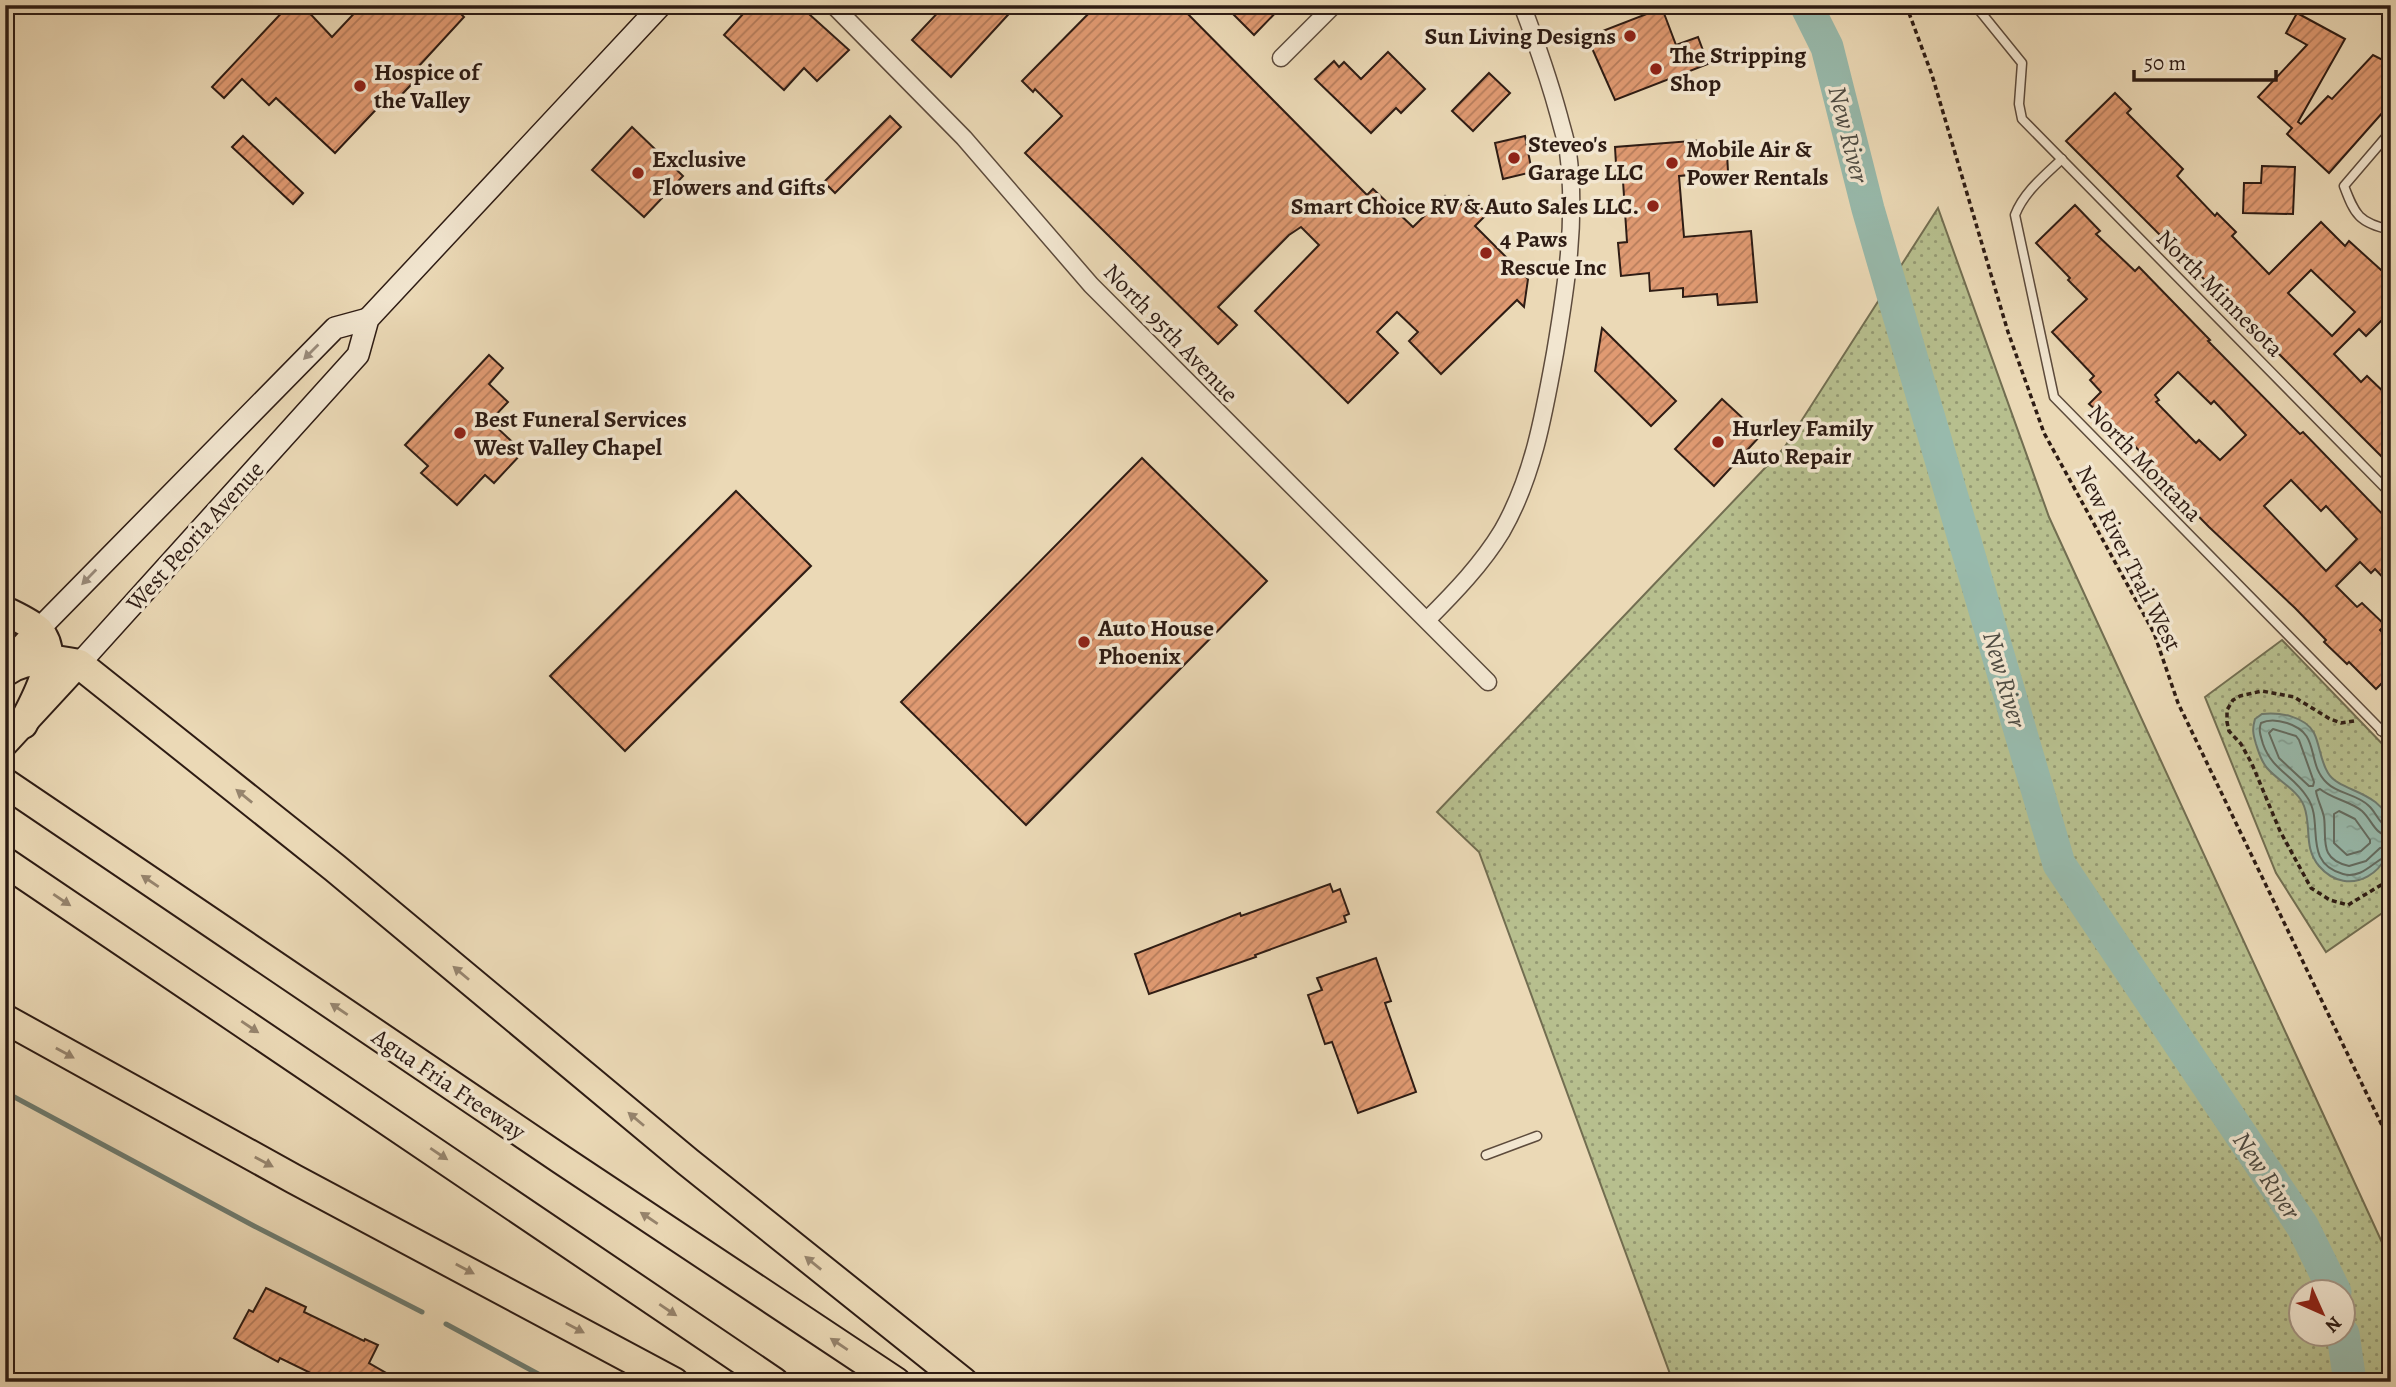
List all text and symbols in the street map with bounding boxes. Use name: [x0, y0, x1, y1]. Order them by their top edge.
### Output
place label: Sun Living Designs: [1425, 20, 1616, 52]
marker: Sun Living Designs: [1622, 28, 1638, 44]
scale bar: [2134, 38, 2275, 82]
place label: The Stripping Shop: [1670, 39, 1807, 99]
text: 50 m: [2144, 49, 2186, 77]
place label: Hospice of the Valley: [374, 56, 483, 116]
marker: The Stripping Shop: [1648, 61, 1664, 77]
marker: Hospice of the Valley: [352, 78, 368, 94]
water label: New River: [1820, 82, 1878, 187]
place label: Steveo's Garage LLC: [1528, 128, 1644, 188]
place label: Mobile Air & Power Rentals: [1686, 133, 1828, 193]
place label: Exclusive Flowers and Gifts: [652, 143, 826, 203]
marker: Steveo's Garage LLC: [1506, 150, 1522, 166]
marker: Mobile Air & Power Rentals: [1664, 155, 1680, 171]
marker: Exclusive Flowers and Gifts: [630, 165, 646, 181]
place label: Smart Choice RV & Auto Sales LLC.: [1291, 190, 1639, 222]
marker: Smart Choice RV & Auto Sales LLC.: [1645, 198, 1661, 214]
street label: North Minnesota: [2149, 222, 2291, 364]
place label: 4 Paws Rescue Inc: [1500, 223, 1607, 283]
marker: 4 Paws Rescue Inc: [1478, 245, 1494, 261]
street label: North 95th Avenue: [1096, 257, 1246, 409]
one-way arrow: [302, 343, 319, 360]
street label: North Montana: [2081, 397, 2210, 529]
place label: Best Funeral Services West Valley Chapel: [473, 403, 687, 463]
place label: Hurley Family Auto Repair: [1731, 412, 1874, 472]
marker: Best Funeral Services West Valley Chapel: [452, 425, 468, 441]
marker: Hurley Family Auto Repair: [1710, 434, 1726, 450]
street label: West Peoria Avenue: [118, 454, 271, 619]
street label: New River Trail West: [2068, 460, 2190, 656]
one-way arrow: [81, 569, 98, 586]
place label: Auto House Phoenix: [1097, 612, 1214, 672]
water label: New River: [1974, 627, 2035, 732]
marker: Auto House Phoenix: [1076, 634, 1092, 650]
one-way arrow: [236, 789, 253, 804]
one-way arrow: [141, 875, 160, 888]
one-way arrow: [53, 893, 71, 907]
one-way arrow: [452, 965, 470, 981]
one-way arrow: [330, 1002, 348, 1016]
one-way arrow: [241, 1020, 260, 1033]
street label: Agua Fria Freeway: [365, 1020, 532, 1147]
one-way arrow: [55, 1047, 74, 1059]
one-way arrow: [627, 1111, 645, 1126]
water label: New River: [2225, 1125, 2309, 1227]
one-way arrow: [429, 1148, 449, 1161]
one-way arrow: [254, 1157, 274, 1168]
one-way arrow: [640, 1211, 658, 1225]
one-way arrow: [805, 1256, 822, 1271]
one-way arrow: [455, 1264, 475, 1275]
north arrow: [2288, 1278, 2358, 1348]
one-way arrow: [659, 1303, 677, 1317]
text: N: [2319, 1310, 2347, 1339]
one-way arrow: [565, 1322, 585, 1334]
one-way arrow: [830, 1337, 848, 1351]

